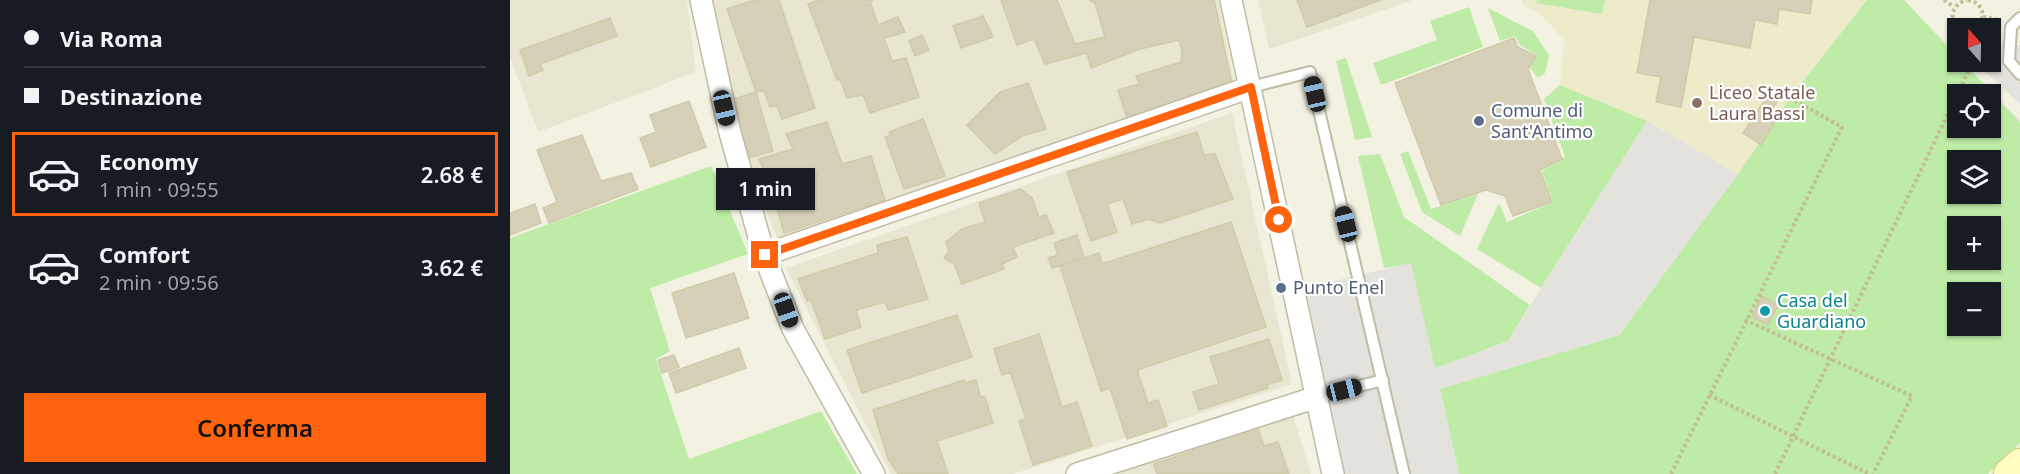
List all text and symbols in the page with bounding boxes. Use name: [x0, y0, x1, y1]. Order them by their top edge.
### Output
north arrow: [1947, 18, 2001, 72]
map controls: [1947, 18, 2001, 336]
text: Via Roma: [60, 23, 163, 53]
car: [1302, 74, 1328, 114]
place label: Liceo Statale Laura Bassi: [1709, 80, 1815, 125]
text: Destinazione: [60, 81, 203, 111]
button: locate: [1947, 84, 2001, 138]
car: [711, 88, 737, 128]
marker: Liceo Statale Laura Bassi: [1690, 96, 1704, 110]
place label: Comune di Sant'Antimo: [1491, 98, 1593, 143]
marker: Comune di Sant'Antimo: [1472, 114, 1486, 128]
text: Economy: [99, 146, 198, 176]
icon: car: [27, 147, 81, 201]
button: layers: [1947, 150, 2001, 204]
text: 2.68 €: [421, 159, 483, 189]
callout: 1 min: [716, 168, 814, 210]
text: 1 min: [738, 175, 793, 202]
text: 1 min · 09:55: [99, 176, 219, 203]
car: [1333, 204, 1359, 244]
route start: [1265, 206, 1292, 233]
button: +: [1947, 216, 2001, 270]
text: Comfort: [99, 239, 190, 269]
icon: car: [27, 240, 81, 294]
route end: [751, 241, 778, 268]
text: 3.62 €: [421, 252, 483, 282]
text: 2 min · 09:56: [99, 269, 219, 296]
place label: Punto Enel: [1293, 275, 1384, 299]
marker: Punto Enel: [1274, 281, 1288, 295]
button: −: [1947, 282, 2001, 336]
place label: Casa del Guardiano: [1777, 288, 1866, 333]
car: [771, 290, 801, 330]
marker: Casa del Guardiano: [1758, 304, 1772, 318]
car: [1324, 377, 1364, 403]
button: Conferma: [24, 393, 486, 462]

